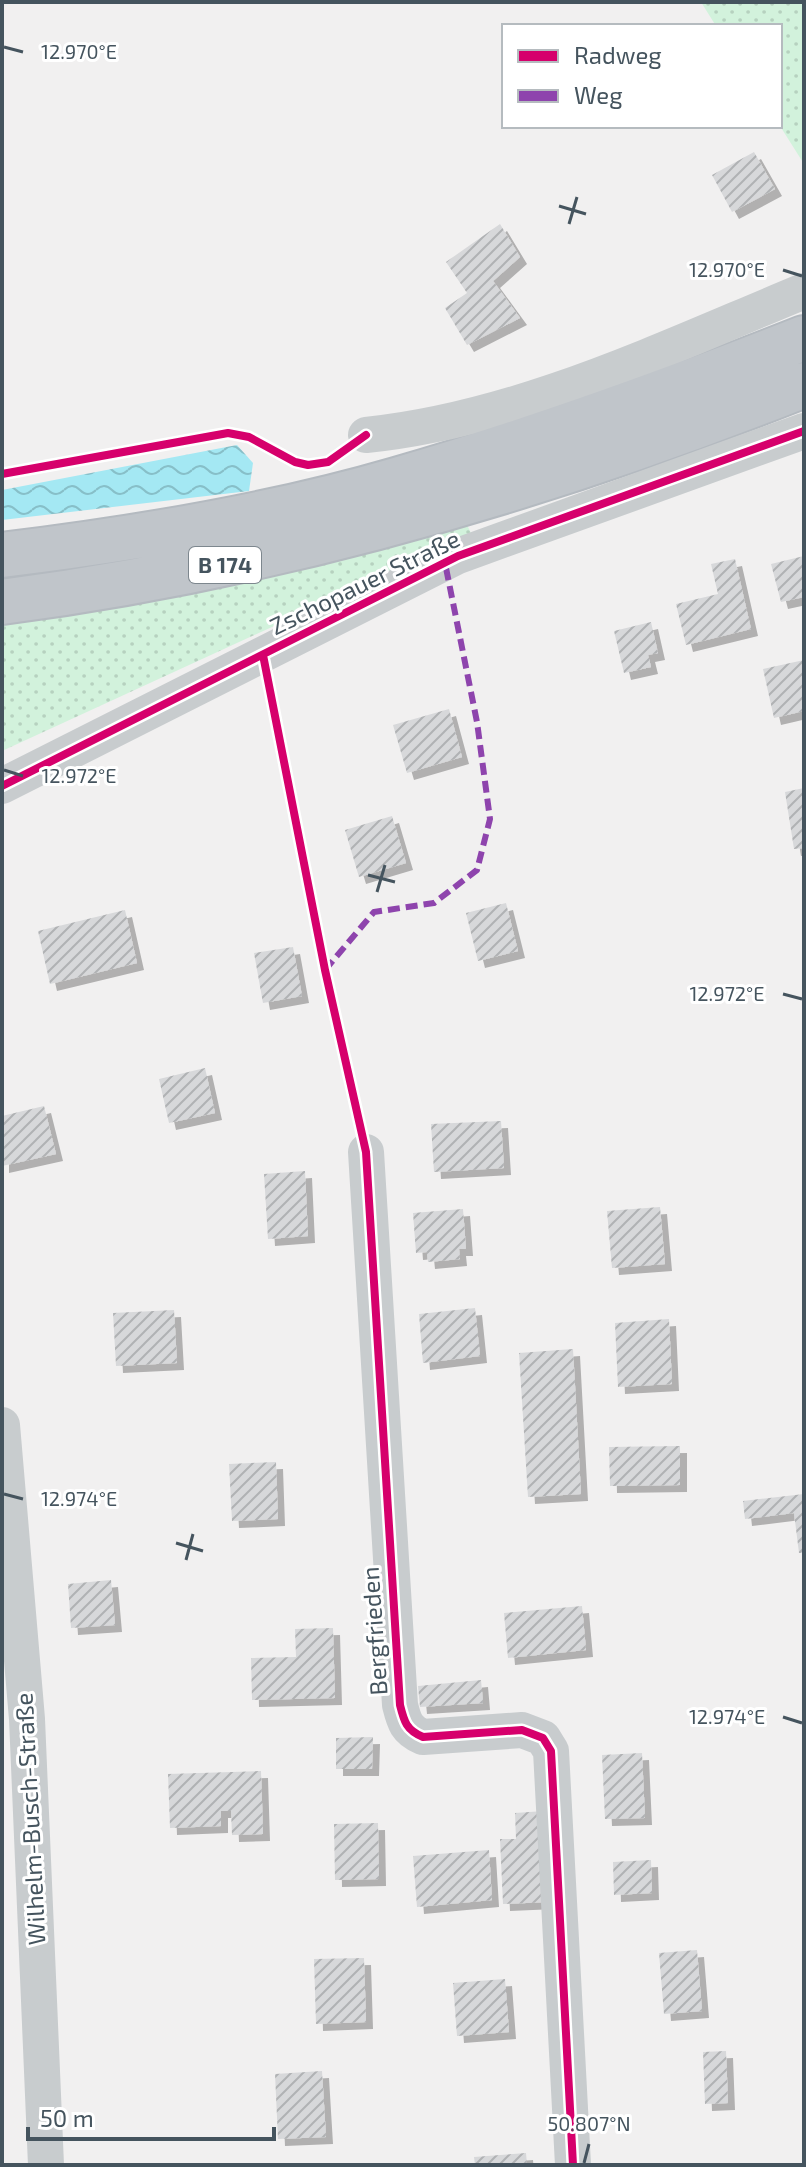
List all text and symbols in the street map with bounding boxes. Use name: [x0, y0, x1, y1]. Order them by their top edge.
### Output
legend: [502, 24, 782, 128]
text: 12.970°E: [41, 39, 117, 63]
text: Radweg: [574, 40, 662, 69]
text: Weg: [574, 80, 623, 109]
text: 12.970°E: [689, 257, 765, 281]
street label: Zschopauer Straße: [265, 523, 464, 640]
road number: B 174: [189, 547, 261, 583]
text: 12.972°E: [41, 763, 117, 787]
text: 12.972°E: [689, 981, 765, 1005]
text: 12.974°E: [41, 1486, 117, 1510]
street label: Bergfrieden: [355, 1566, 392, 1696]
street label: Wilhelm-Busch-Straße: [8, 1692, 51, 1946]
text: 12.974°E: [689, 1704, 765, 1728]
scale bar: [28, 2091, 274, 2141]
text: 50 m: [40, 2103, 94, 2132]
text: 50.807°N: [547, 2111, 631, 2135]

